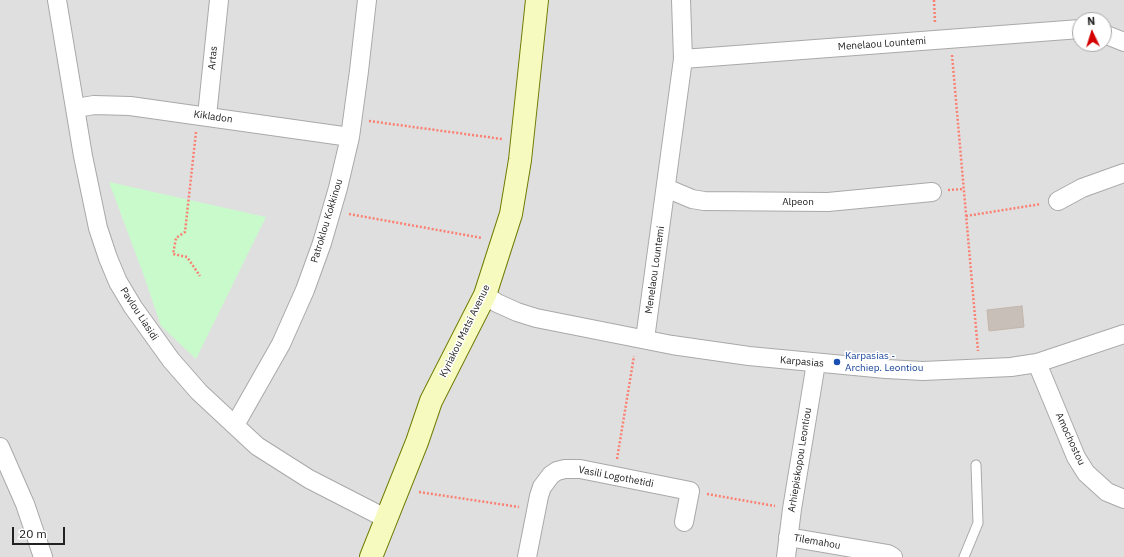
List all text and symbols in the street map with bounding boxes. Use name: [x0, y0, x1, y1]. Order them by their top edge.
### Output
north arrow: [1072, 12, 1112, 52]
text: N: [1087, 14, 1096, 28]
street label: Menelaou Lountemi: [837, 35, 927, 53]
street label: Artas: [206, 46, 220, 70]
street label: Kikladon: [193, 108, 233, 126]
street label: Patroklou Kokkinou: [308, 177, 346, 265]
street label: Alpeon: [782, 196, 814, 208]
street label: Menelaou Lountemi: [643, 225, 667, 315]
street label: Kyriakou Matsi Avenue: [437, 283, 493, 379]
street label: Pavlou Liasidi: [117, 285, 161, 343]
place label: Karpasias - Archiep. Leontiou: [845, 350, 923, 374]
street label: Karpasias: [780, 354, 824, 370]
marker: Karpasias - Archiep. Leontiou: [832, 357, 842, 367]
street label: Arhiepiskopou Leontiou: [786, 407, 814, 513]
street label: Amochostou: [1053, 411, 1087, 467]
street label: Vasili Logothetidi: [577, 464, 655, 490]
scale bar: [14, 519, 67, 545]
text: 20 m: [19, 526, 47, 541]
street label: Tilemahou: [793, 532, 841, 552]

